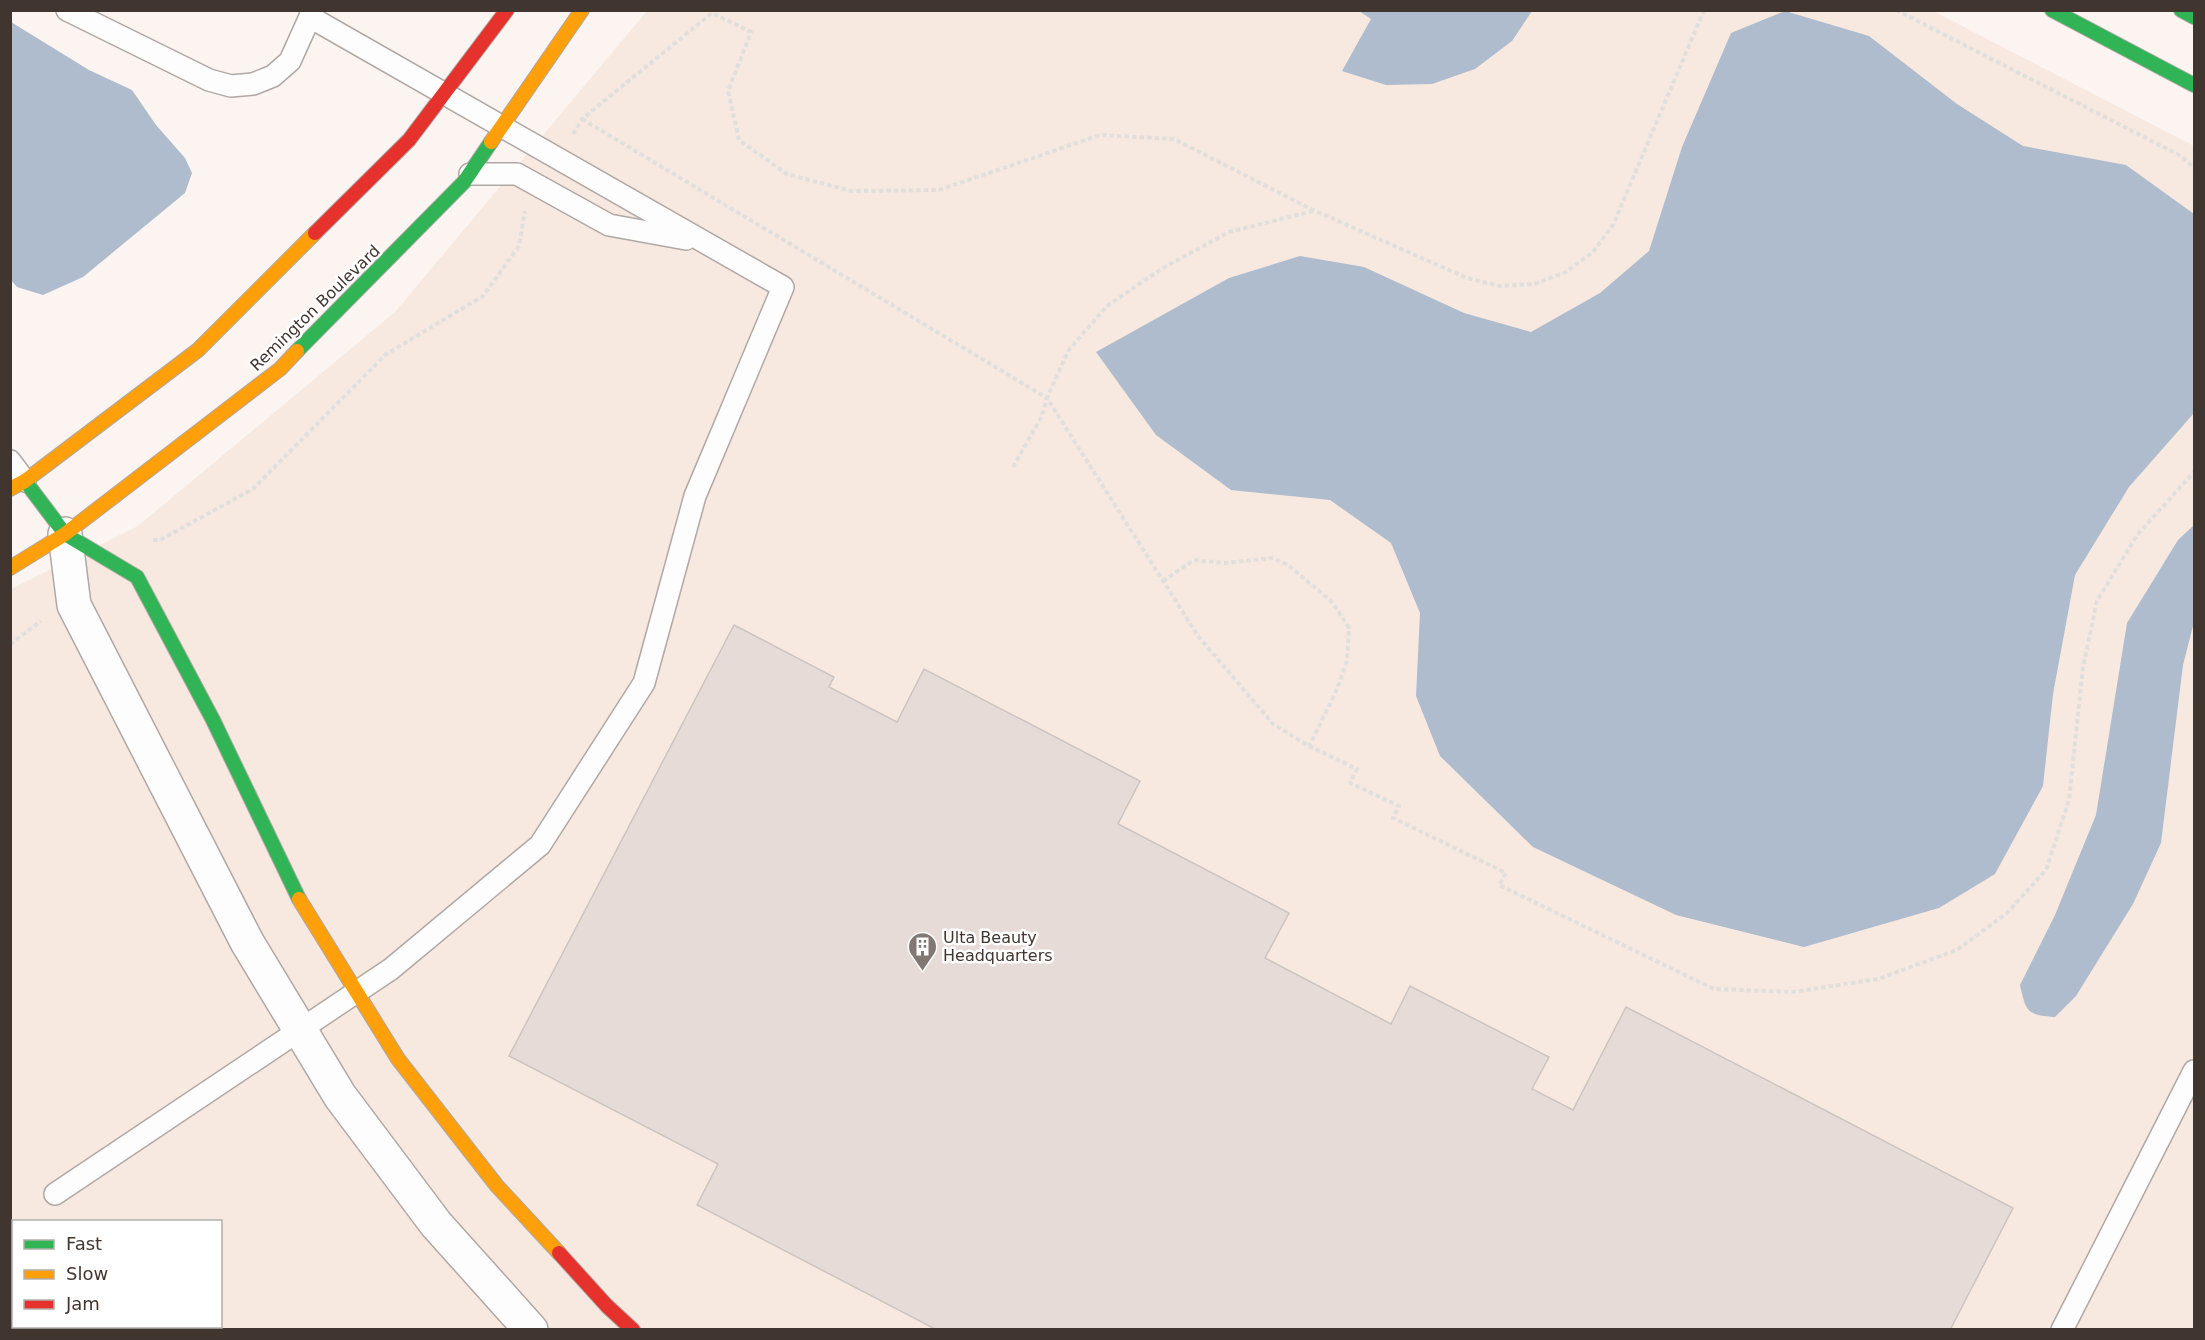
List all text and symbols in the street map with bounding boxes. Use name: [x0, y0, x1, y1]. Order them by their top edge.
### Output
street label: Remington Boulevard: [246, 241, 384, 375]
place label: Ulta Beauty Headquarters: [943, 928, 1053, 965]
building icon: Ulta Beauty Headquarters: [906, 930, 938, 972]
legend: [12, 1220, 222, 1328]
text: Fast: [66, 1233, 102, 1254]
text: Slow: [66, 1263, 108, 1284]
text: Jam: [65, 1293, 100, 1314]

